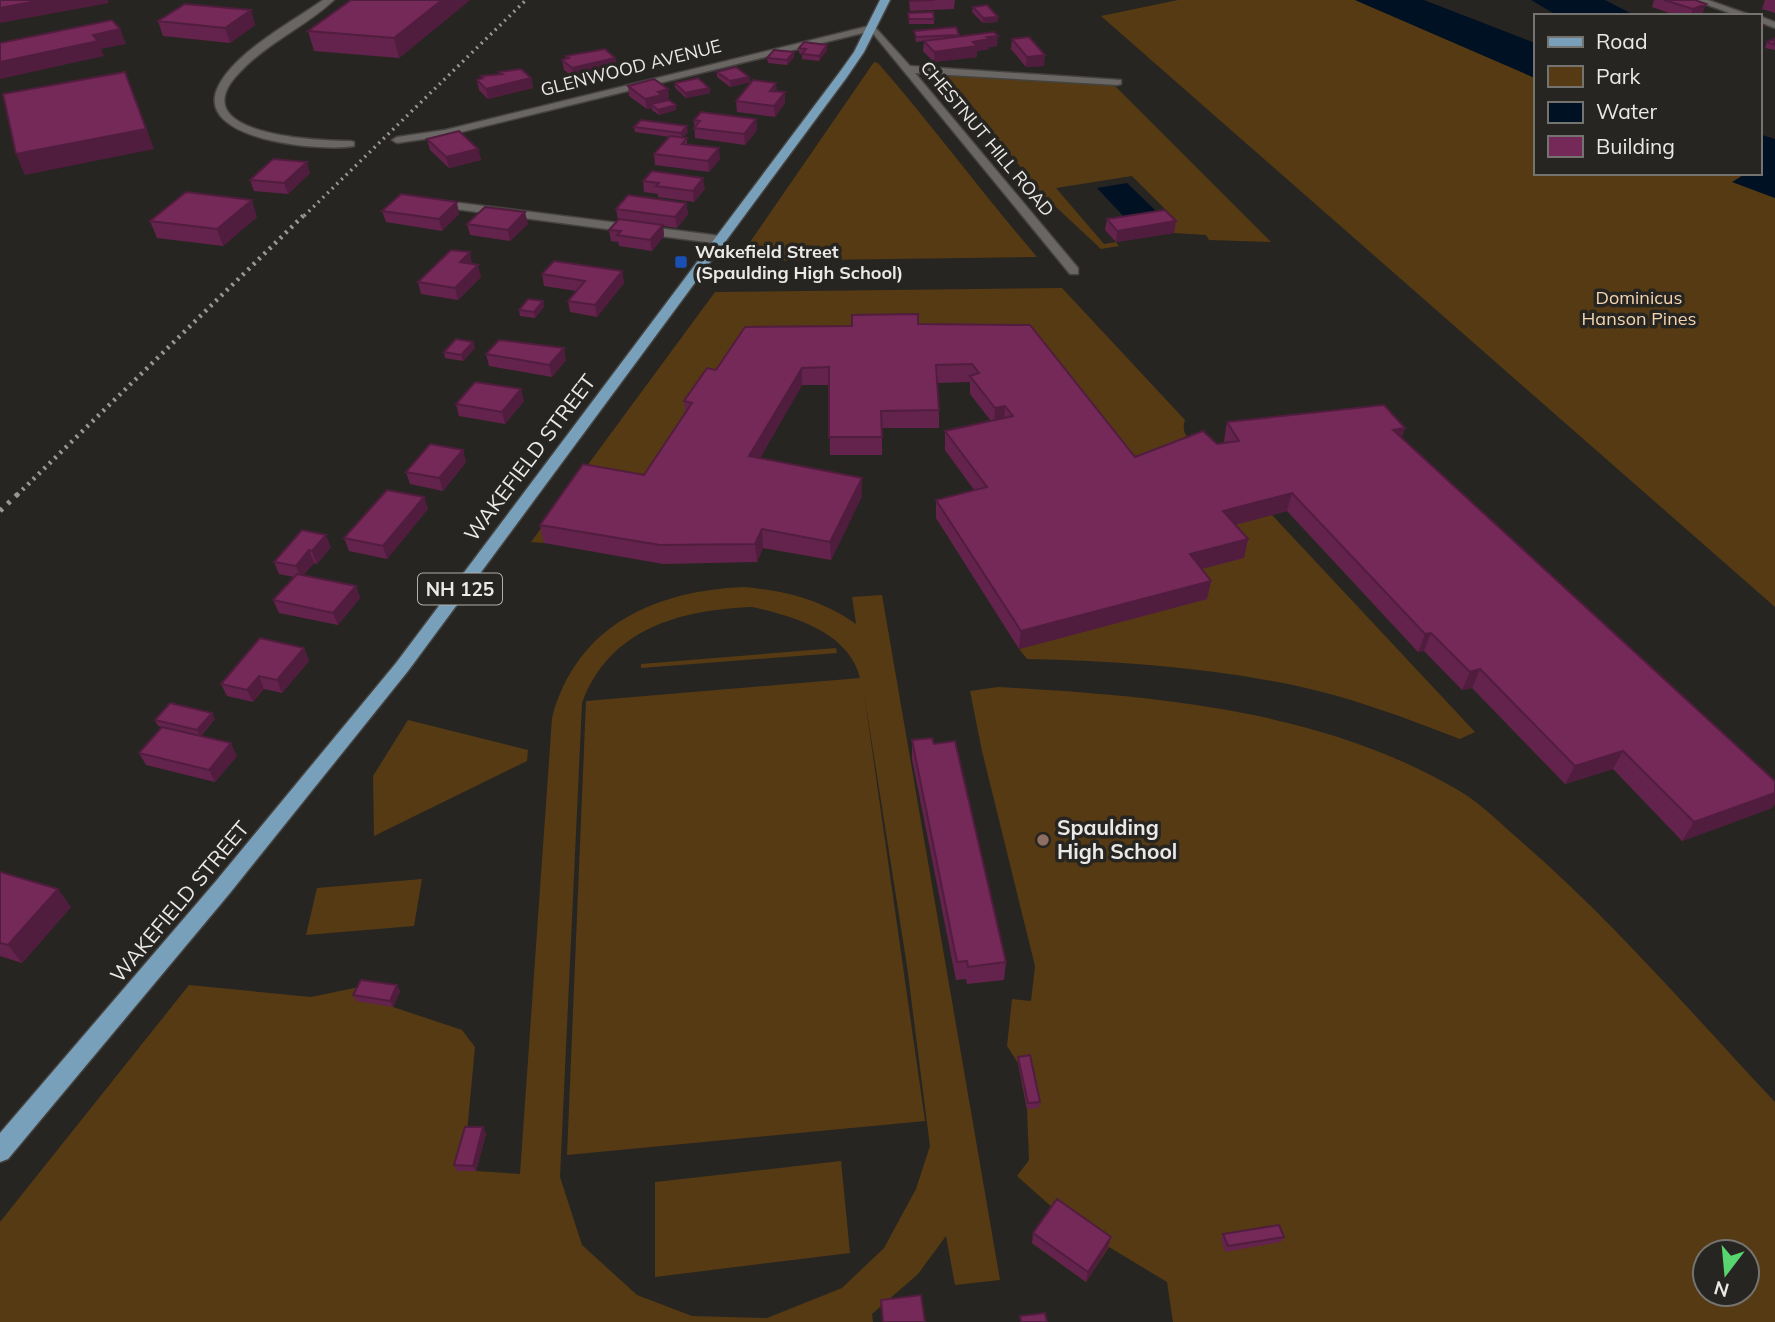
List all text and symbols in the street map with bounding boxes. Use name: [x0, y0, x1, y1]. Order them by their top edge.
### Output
legend: [1534, 14, 1761, 175]
text: Road: [1596, 28, 1647, 54]
street label: GLENWOOD AVENUE: [538, 34, 724, 101]
street label: CHESTNUT HILL ROAD: [916, 56, 1059, 221]
text: Park: [1596, 63, 1640, 89]
text: Water: [1596, 98, 1657, 124]
text: Building: [1596, 133, 1675, 159]
place label: Wakefield Street (Spaulding High School): [695, 240, 903, 284]
marker: Wakefield Street (Spaulding High School): [673, 254, 689, 270]
park label: Dominicus Hanson Pines: [1582, 286, 1696, 330]
street label: WAKEFIELD STREET: [458, 368, 601, 546]
road number: NH 125: [418, 574, 502, 604]
place label: Spaulding High School: [1057, 814, 1177, 864]
street label: WAKEFIELD STREET: [104, 815, 255, 987]
marker: Spaulding High School: [1035, 832, 1051, 848]
north arrow: [1691, 1238, 1761, 1308]
text: N: [1711, 1276, 1732, 1303]

